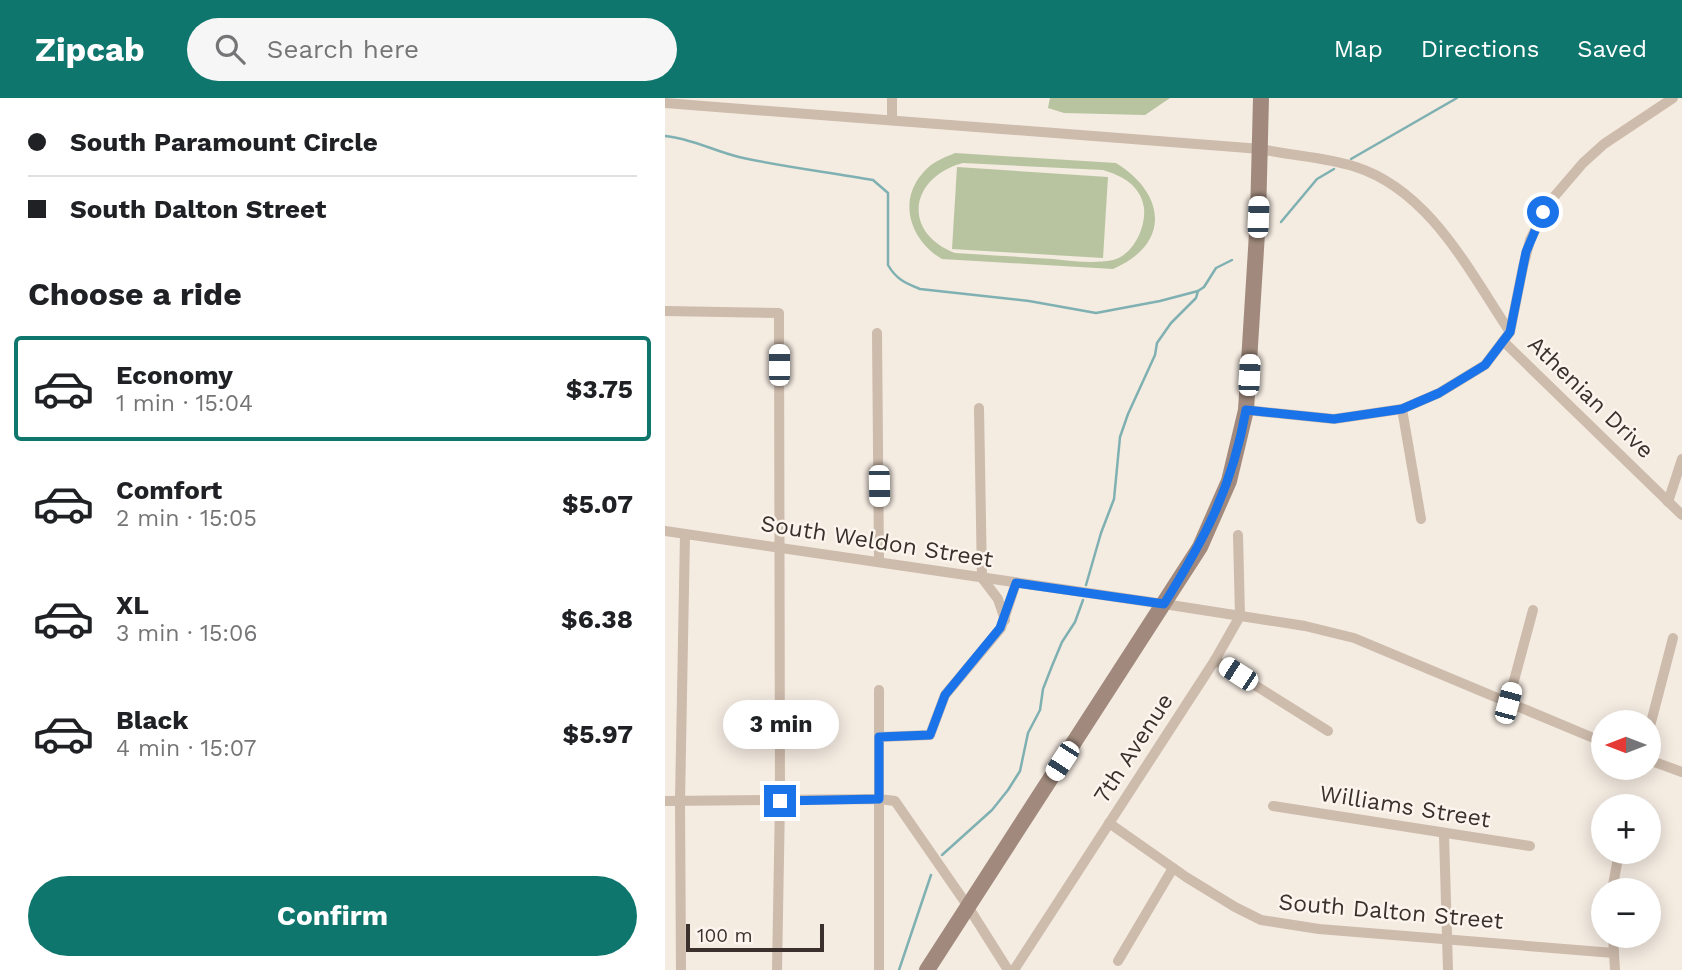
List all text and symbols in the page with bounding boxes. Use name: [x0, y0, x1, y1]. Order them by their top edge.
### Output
search box: [187, 18, 677, 81]
text: Zipcab: [35, 30, 145, 69]
icon: search: [211, 30, 249, 68]
text: Search here: [267, 34, 419, 64]
text: Map: [1334, 35, 1383, 63]
text: Directions: [1421, 35, 1539, 63]
text: Saved: [1577, 35, 1647, 63]
text: South Paramount Circle: [70, 127, 378, 157]
text: South Dalton Street: [70, 194, 326, 224]
car: [1247, 196, 1270, 238]
route start: [1527, 196, 1559, 228]
text: Choose a ride: [28, 275, 242, 313]
street label: Athenian Drive: [1522, 331, 1659, 464]
car: [769, 344, 790, 386]
car: [1238, 353, 1261, 397]
icon: car: [32, 357, 95, 420]
text: Economy: [116, 360, 233, 390]
text: $3.75: [566, 374, 633, 404]
text: 1 min · 15:04: [116, 390, 253, 417]
car: [869, 465, 890, 507]
icon: car: [32, 472, 95, 535]
text: Comfort: [116, 475, 222, 505]
text: $5.07: [562, 489, 633, 519]
text: 2 min · 15:05: [116, 505, 257, 532]
street label: South Weldon Street: [759, 510, 995, 573]
icon: car: [32, 587, 95, 650]
text: XL: [116, 590, 149, 620]
text: $6.38: [561, 604, 633, 634]
text: 3 min · 15:06: [116, 620, 257, 647]
car: [1215, 654, 1262, 694]
car: [1493, 680, 1524, 726]
street label: 7th Avenue: [1088, 688, 1179, 808]
callout: 3 min: [722, 700, 838, 748]
icon: car: [32, 702, 95, 765]
text: Black: [116, 705, 188, 735]
north arrow: [1591, 710, 1661, 780]
map controls: [1591, 710, 1661, 948]
text: 3 min: [750, 711, 812, 738]
text: $5.97: [562, 719, 633, 749]
text: 4 min · 15:07: [116, 735, 257, 762]
car: [1042, 738, 1083, 784]
street label: Williams Street: [1318, 780, 1493, 833]
route end: [764, 785, 796, 817]
button: +: [1591, 794, 1661, 864]
button: Confirm: [28, 876, 637, 956]
button: −: [1591, 878, 1661, 948]
street label: South Dalton Street: [1278, 888, 1505, 935]
scale bar: [686, 921, 824, 953]
text: 100 m: [697, 924, 753, 947]

